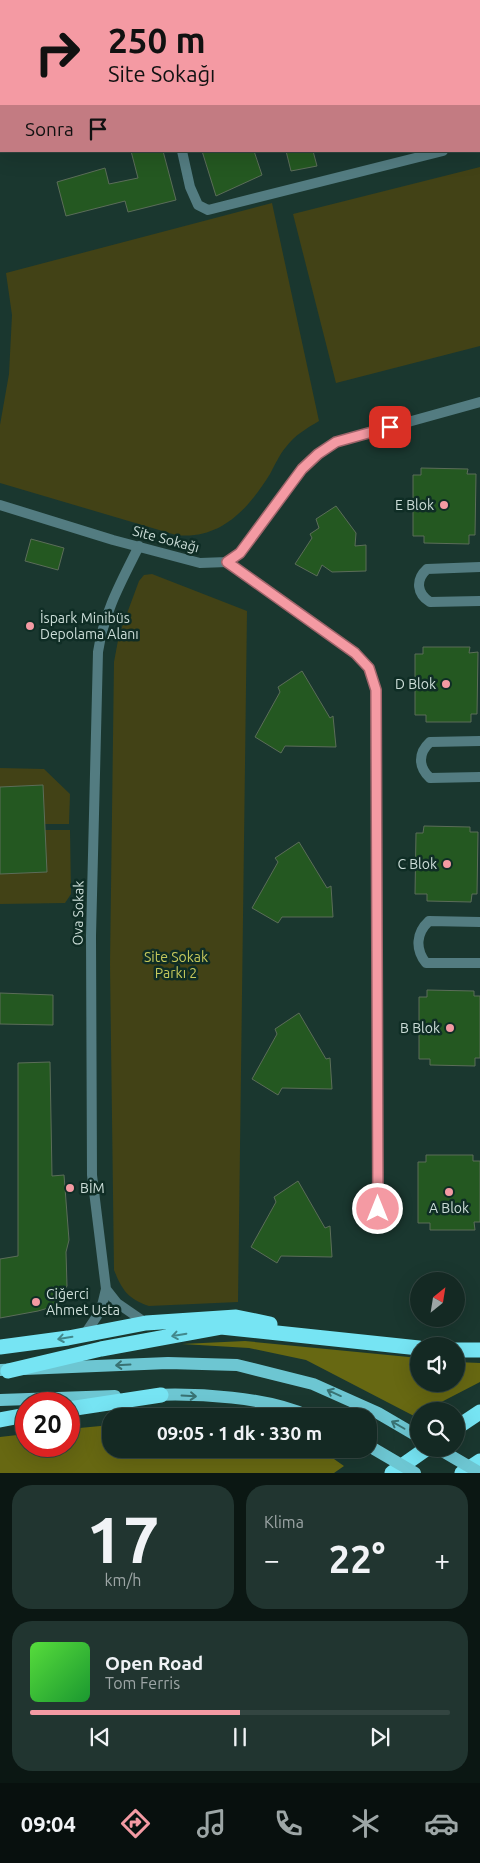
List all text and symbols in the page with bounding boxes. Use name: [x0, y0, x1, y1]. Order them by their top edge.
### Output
icon: right: [25, 20, 90, 85]
text: 250 m: [108, 20, 206, 60]
text: Site Sokağı: [108, 61, 215, 86]
icon: arrive: [84, 115, 112, 143]
text: Sonra: [25, 118, 74, 140]
pin: [369, 406, 411, 448]
icon: arrive: [376, 413, 404, 441]
place label: E Blok: [395, 497, 434, 513]
marker: E Blok: [438, 499, 450, 511]
street label: Site Sokağı: [131, 522, 201, 556]
place label: İspark Minibüs Depolama Alanı: [40, 610, 139, 642]
marker: İspark Minibüs Depolama Alanı: [24, 620, 36, 632]
place label: D Blok: [395, 676, 436, 692]
marker: D Blok: [440, 678, 452, 690]
place label: C Blok: [397, 856, 437, 872]
marker: C Blok: [441, 858, 453, 870]
street label: Ova Sokak: [69, 880, 87, 946]
park label: Site Sokak Parkı 2: [144, 949, 208, 981]
place label: B Blok: [400, 1020, 440, 1036]
marker: B Blok: [444, 1022, 456, 1034]
place label: BİM: [80, 1180, 105, 1196]
marker: BİM: [64, 1182, 76, 1194]
position arrow: [351, 1182, 403, 1234]
marker: A Blok: [443, 1186, 455, 1198]
place label: A Blok: [429, 1200, 469, 1216]
north arrow: [410, 1272, 465, 1328]
map controls: [410, 1272, 465, 1457]
place label: Ciğerci Ahmet Usta: [46, 1286, 120, 1318]
marker: Ciğerci Ahmet Usta: [30, 1296, 42, 1308]
one-way arrow: [172, 1330, 188, 1340]
one-way arrow: [57, 1333, 73, 1343]
button: sound: [410, 1337, 465, 1392]
one-way arrow: [115, 1361, 131, 1370]
one-way arrow: [327, 1388, 342, 1397]
one-way arrow: [180, 1391, 196, 1401]
speed limit sign: 20: [15, 1392, 80, 1457]
button: search: [410, 1402, 465, 1457]
one-way arrow: [392, 1420, 406, 1430]
text: 09:05 · 1 dk · 330 m: [157, 1422, 322, 1444]
text: 17: [86, 1502, 160, 1575]
text: Klima: [264, 1513, 304, 1531]
text: 22°: [329, 1538, 385, 1580]
text: −: [264, 1544, 280, 1575]
text: +: [434, 1544, 450, 1575]
text: km/h: [105, 1571, 141, 1589]
text: Open Road: [105, 1652, 203, 1674]
text: Tom Ferris: [105, 1674, 180, 1692]
icon: previous: [86, 1723, 114, 1751]
icon: pause: [226, 1723, 254, 1751]
icon: next: [366, 1723, 394, 1751]
icon: directions: [118, 1806, 153, 1841]
icon: music: [194, 1806, 229, 1841]
icon: phone: [271, 1806, 306, 1841]
icon: climate: [348, 1806, 383, 1841]
icon: car: [424, 1806, 459, 1841]
text: 09:04: [21, 1811, 76, 1836]

